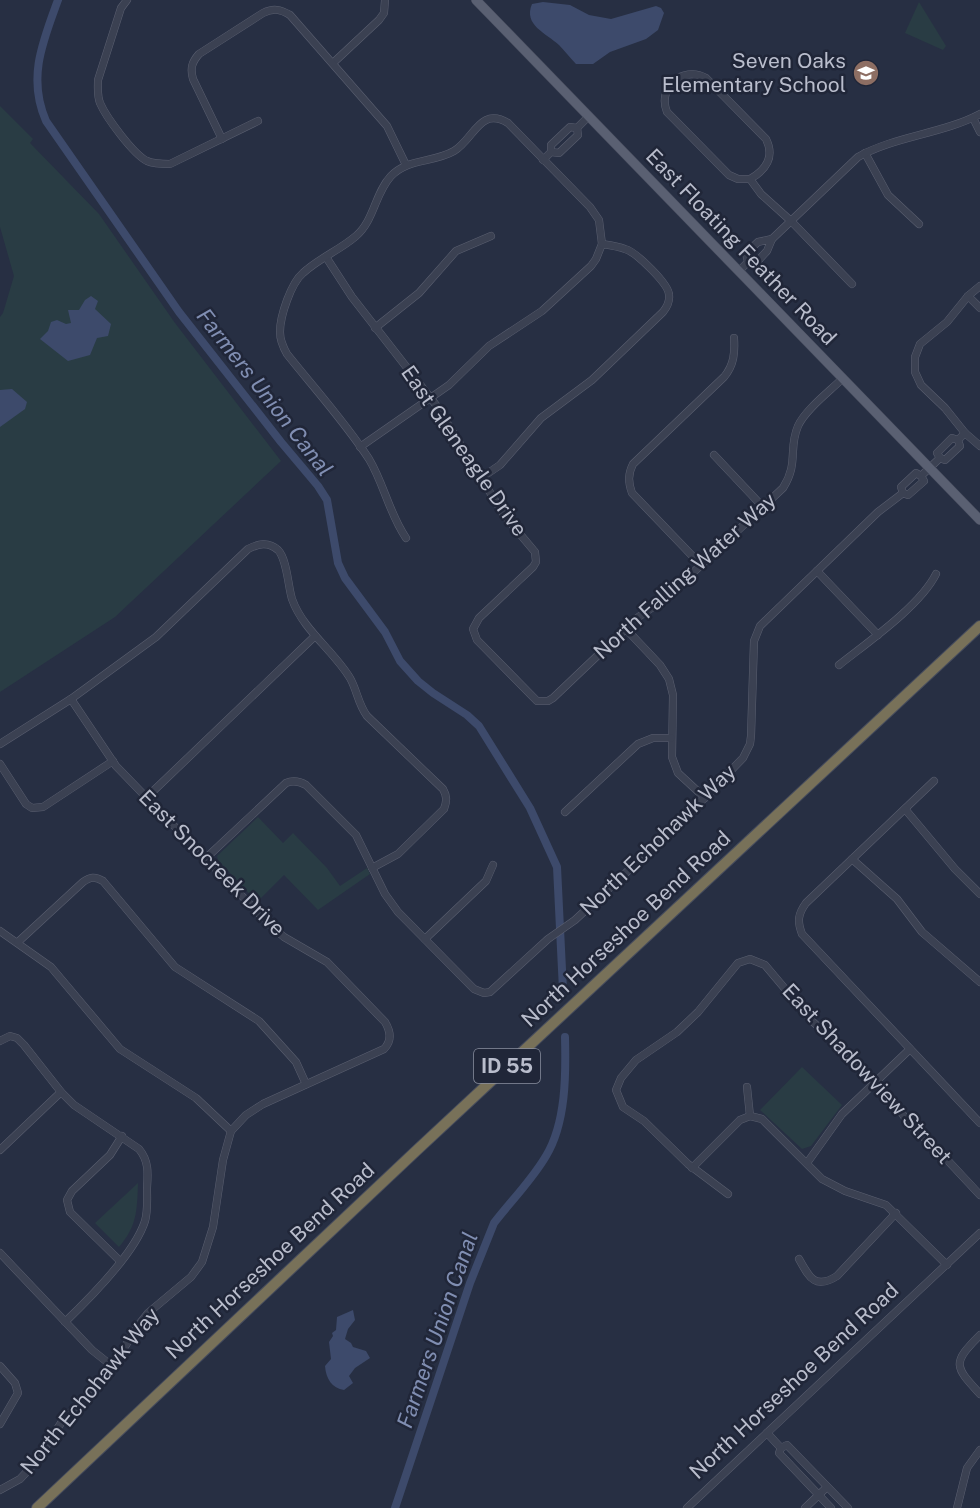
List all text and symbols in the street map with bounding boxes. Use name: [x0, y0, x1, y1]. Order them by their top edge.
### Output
place label: Seven Oaks Elementary School: [662, 48, 846, 97]
school or university icon: Seven Oaks Elementary School: [851, 58, 881, 88]
street label: East Floating Feather Road: [641, 143, 842, 350]
water label: Farmers Union Canal: [191, 303, 339, 481]
street label: East Gleneagle Drive: [396, 361, 533, 541]
street label: North Falling Water Way: [588, 487, 781, 664]
street label: North Echohawk Way: [575, 759, 741, 920]
street label: East Snocreek Drive: [134, 784, 291, 941]
street label: North Horseshoe Bend Road: [516, 825, 735, 1032]
street label: East Shadowview Street: [777, 978, 957, 1169]
road number: ID 55: [474, 1049, 540, 1083]
street label: North Horseshoe Bend Road: [160, 1157, 379, 1364]
water label: Farmers Union Canal: [391, 1229, 483, 1431]
street label: North Horseshoe Bend Road: [684, 1277, 903, 1484]
street label: North Echohawk Way: [15, 1302, 164, 1479]

